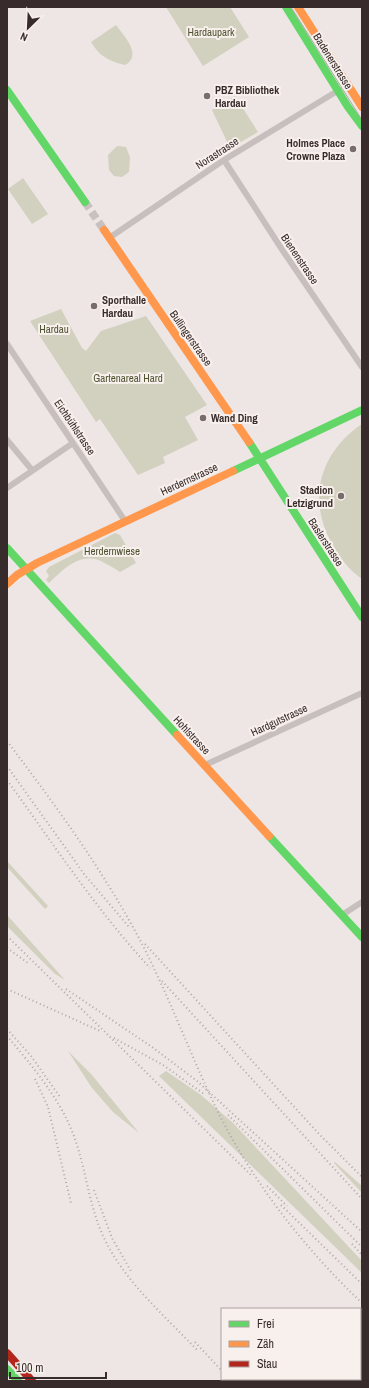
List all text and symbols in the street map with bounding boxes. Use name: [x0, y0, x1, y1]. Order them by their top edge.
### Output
north arrow: [8, 8, 48, 48]
park label: Hardaupark: [187, 25, 235, 39]
text: N: [18, 29, 30, 45]
street label: Badenerstrasse: [310, 30, 356, 92]
place label: PBZ Bibliothek Hardau: [215, 83, 280, 110]
marker: PBZ Bibliothek Hardau: [202, 91, 212, 101]
street label: Norastrasse: [193, 134, 241, 172]
place label: Holmes Place Crowne Plaza: [286, 136, 345, 163]
marker: Holmes Place Crowne Plaza: [348, 144, 358, 154]
street label: Bienenstrasse: [278, 231, 322, 287]
place label: Sporthalle Hardau: [102, 293, 146, 320]
marker: Sporthalle Hardau: [89, 301, 99, 311]
street label: Bullingerstrasse: [167, 307, 215, 369]
park label: Hardau: [39, 322, 69, 336]
park label: Gartenareal Hard: [93, 371, 163, 385]
street label: Eichbühlstrasse: [51, 396, 99, 458]
place label: Wand Ding: [211, 411, 258, 425]
marker: Wand Ding: [198, 413, 208, 423]
street label: Herdernstrasse: [158, 460, 220, 498]
place label: Stadion Letzigrund: [287, 483, 333, 510]
marker: Stadion Letzigrund: [336, 491, 346, 501]
street label: Baslerstrasse: [305, 515, 347, 569]
park label: Herdernwiese: [84, 544, 140, 558]
street label: Hardgutstrasse: [248, 701, 310, 739]
street label: Hohlstrasse: [171, 713, 213, 757]
legend: [221, 1308, 361, 1380]
text: Frei: [257, 1316, 275, 1332]
text: Zäh: [257, 1336, 274, 1352]
scale bar: [10, 1354, 106, 1380]
text: Stau: [257, 1356, 277, 1372]
text: 100 m: [16, 1360, 43, 1376]

